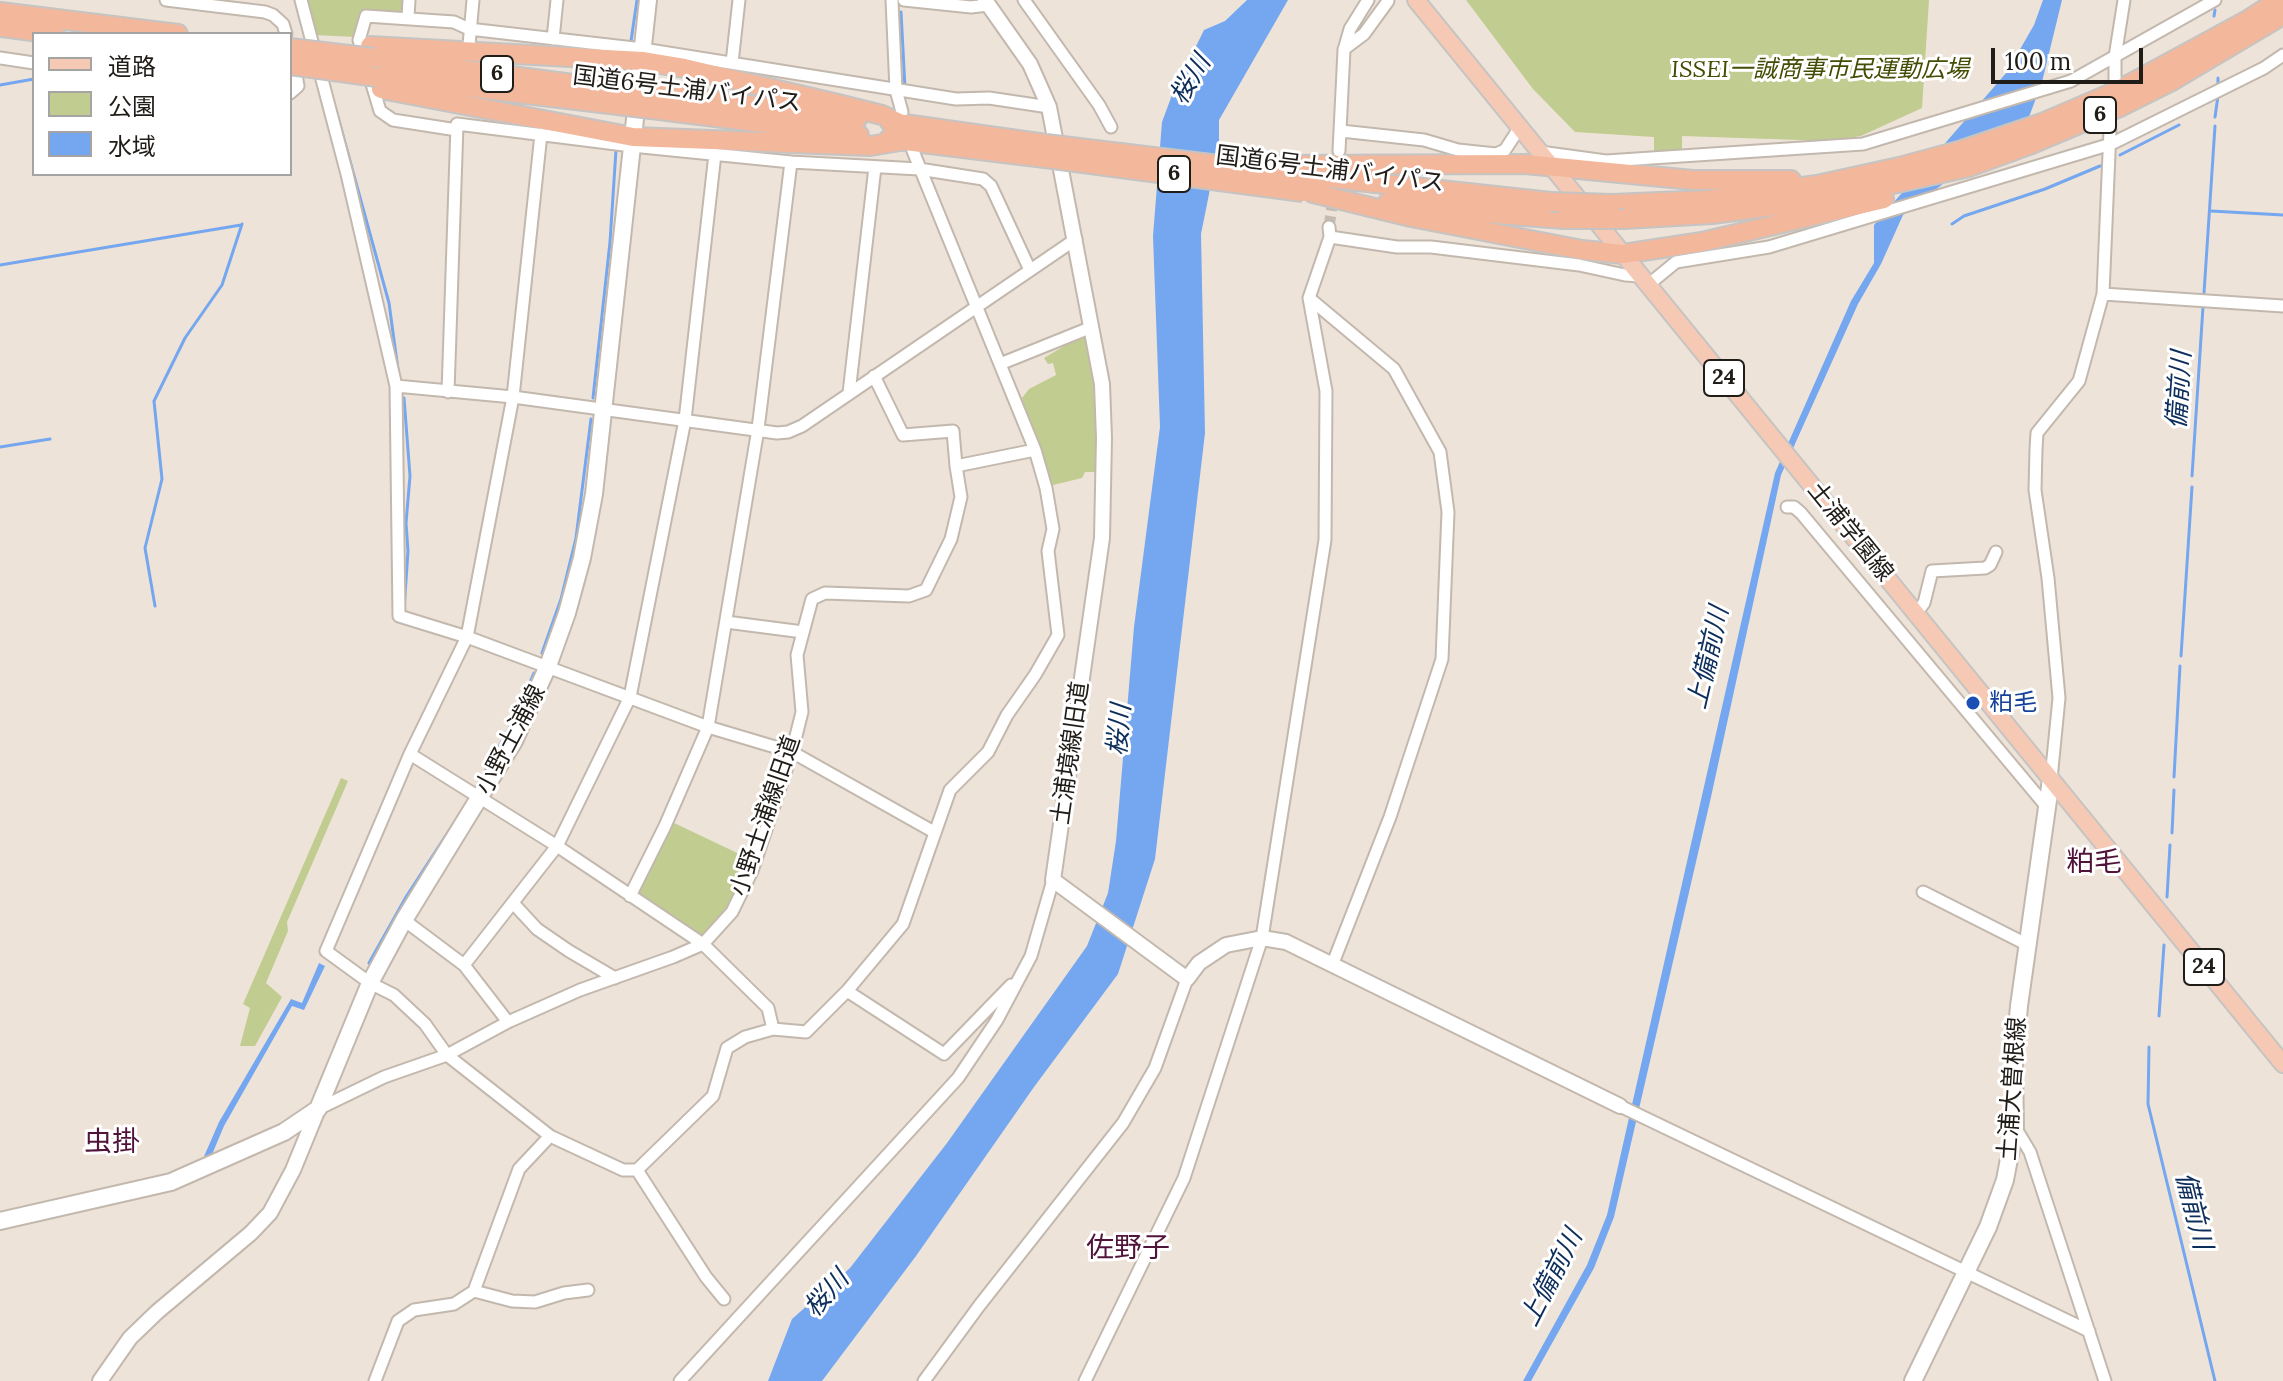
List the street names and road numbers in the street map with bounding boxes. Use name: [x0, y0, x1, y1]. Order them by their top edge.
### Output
road number: 6: [481, 56, 513, 92]
street label: 国道6号土浦バイパス: [571, 62, 803, 118]
road number: 6: [2084, 97, 2116, 133]
street label: 国道6号土浦バイパス: [1214, 142, 1446, 198]
road number: 6: [1158, 156, 1190, 192]
road number: 24: [1704, 360, 1744, 396]
street label: 土浦学園線: [1801, 476, 1899, 588]
street label: 小野土浦線: [470, 680, 552, 800]
street label: 土浦境線旧道: [1047, 680, 1095, 826]
street label: 小野土浦線旧道: [725, 732, 807, 900]
road number: 24: [2184, 949, 2224, 985]
street label: 土浦大曽根線: [1994, 1016, 2032, 1162]

